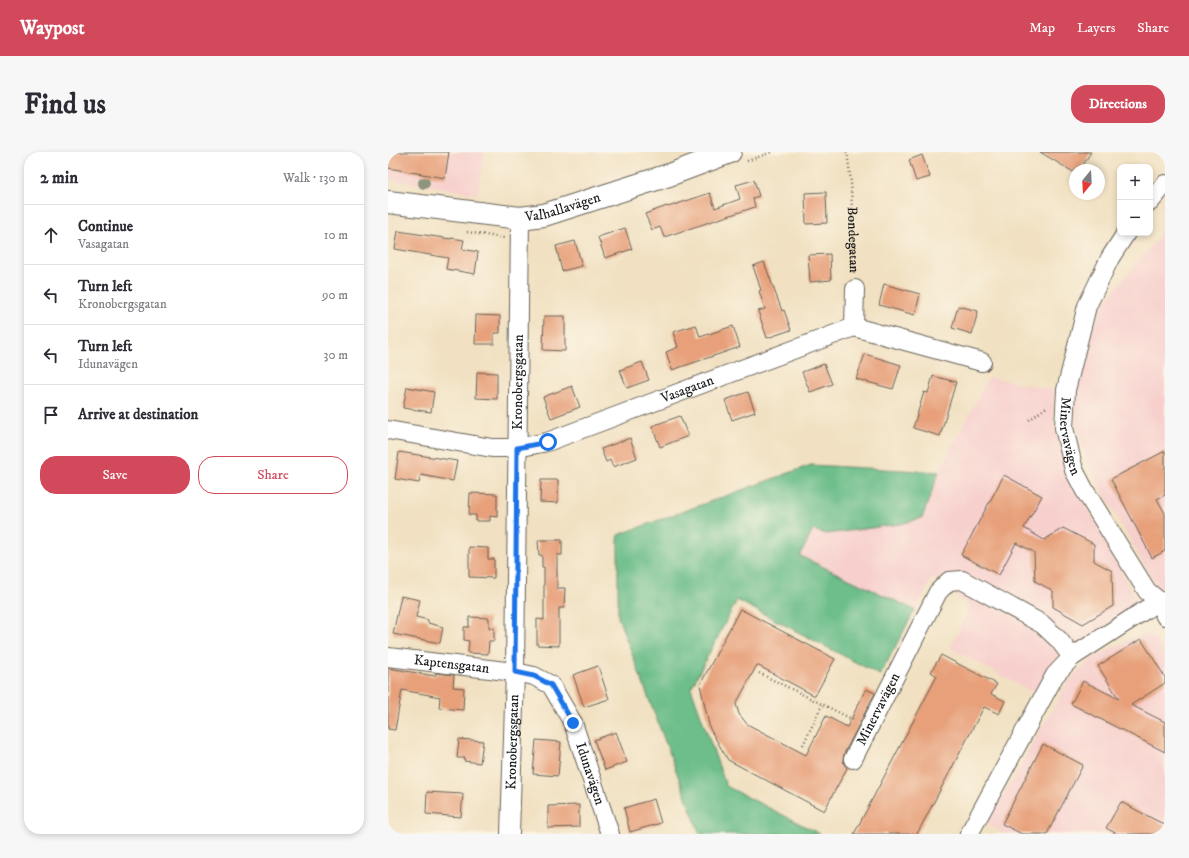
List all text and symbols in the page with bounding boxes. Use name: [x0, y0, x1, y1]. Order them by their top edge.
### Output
text: Waypost: [20, 17, 84, 40]
text: Map: [1029, 19, 1055, 37]
text: Layers: [1077, 19, 1115, 37]
text: Share: [1137, 19, 1169, 37]
button: Directions: [1071, 85, 1165, 123]
text: Find us: [24, 87, 106, 122]
north arrow: [1069, 164, 1105, 200]
map controls: [1117, 164, 1153, 236]
button: +: [1117, 164, 1153, 200]
text: 2 min: [40, 167, 78, 189]
text: Walk · 130 m: [283, 170, 348, 186]
street label: Valhallavägen: [523, 188, 603, 226]
button: −: [1117, 200, 1153, 236]
street label: Bondegatan: [843, 206, 863, 274]
text: Continue: [78, 217, 133, 236]
icon: ahead: [40, 224, 62, 246]
text: 10 m: [324, 227, 348, 243]
text: Vasagatan: [78, 236, 129, 252]
text: Turn left: [78, 277, 132, 296]
icon: left: [40, 284, 62, 306]
text: 90 m: [322, 287, 348, 303]
text: Kronobergsgatan: [78, 296, 167, 312]
street label: Kronobergsgatan: [509, 334, 528, 430]
text: Turn left: [78, 337, 132, 356]
icon: left: [40, 344, 62, 366]
text: 30 m: [324, 347, 348, 363]
text: Idunavägen: [78, 356, 138, 372]
street label: Vasagatan: [657, 371, 717, 408]
street label: Minervavägen: [1055, 396, 1085, 479]
icon: arrive: [40, 404, 62, 426]
text: Arrive at destination: [78, 405, 198, 424]
route start: [539, 433, 557, 451]
button: Save: [40, 456, 190, 494]
button: Share: [198, 456, 348, 494]
street label: Kaptensgatan: [413, 651, 491, 678]
street label: Minervavägen: [852, 669, 905, 748]
street label: Kronobergsgatan: [502, 693, 523, 790]
route end: [564, 714, 582, 732]
street label: Idunavägen: [571, 740, 609, 808]

